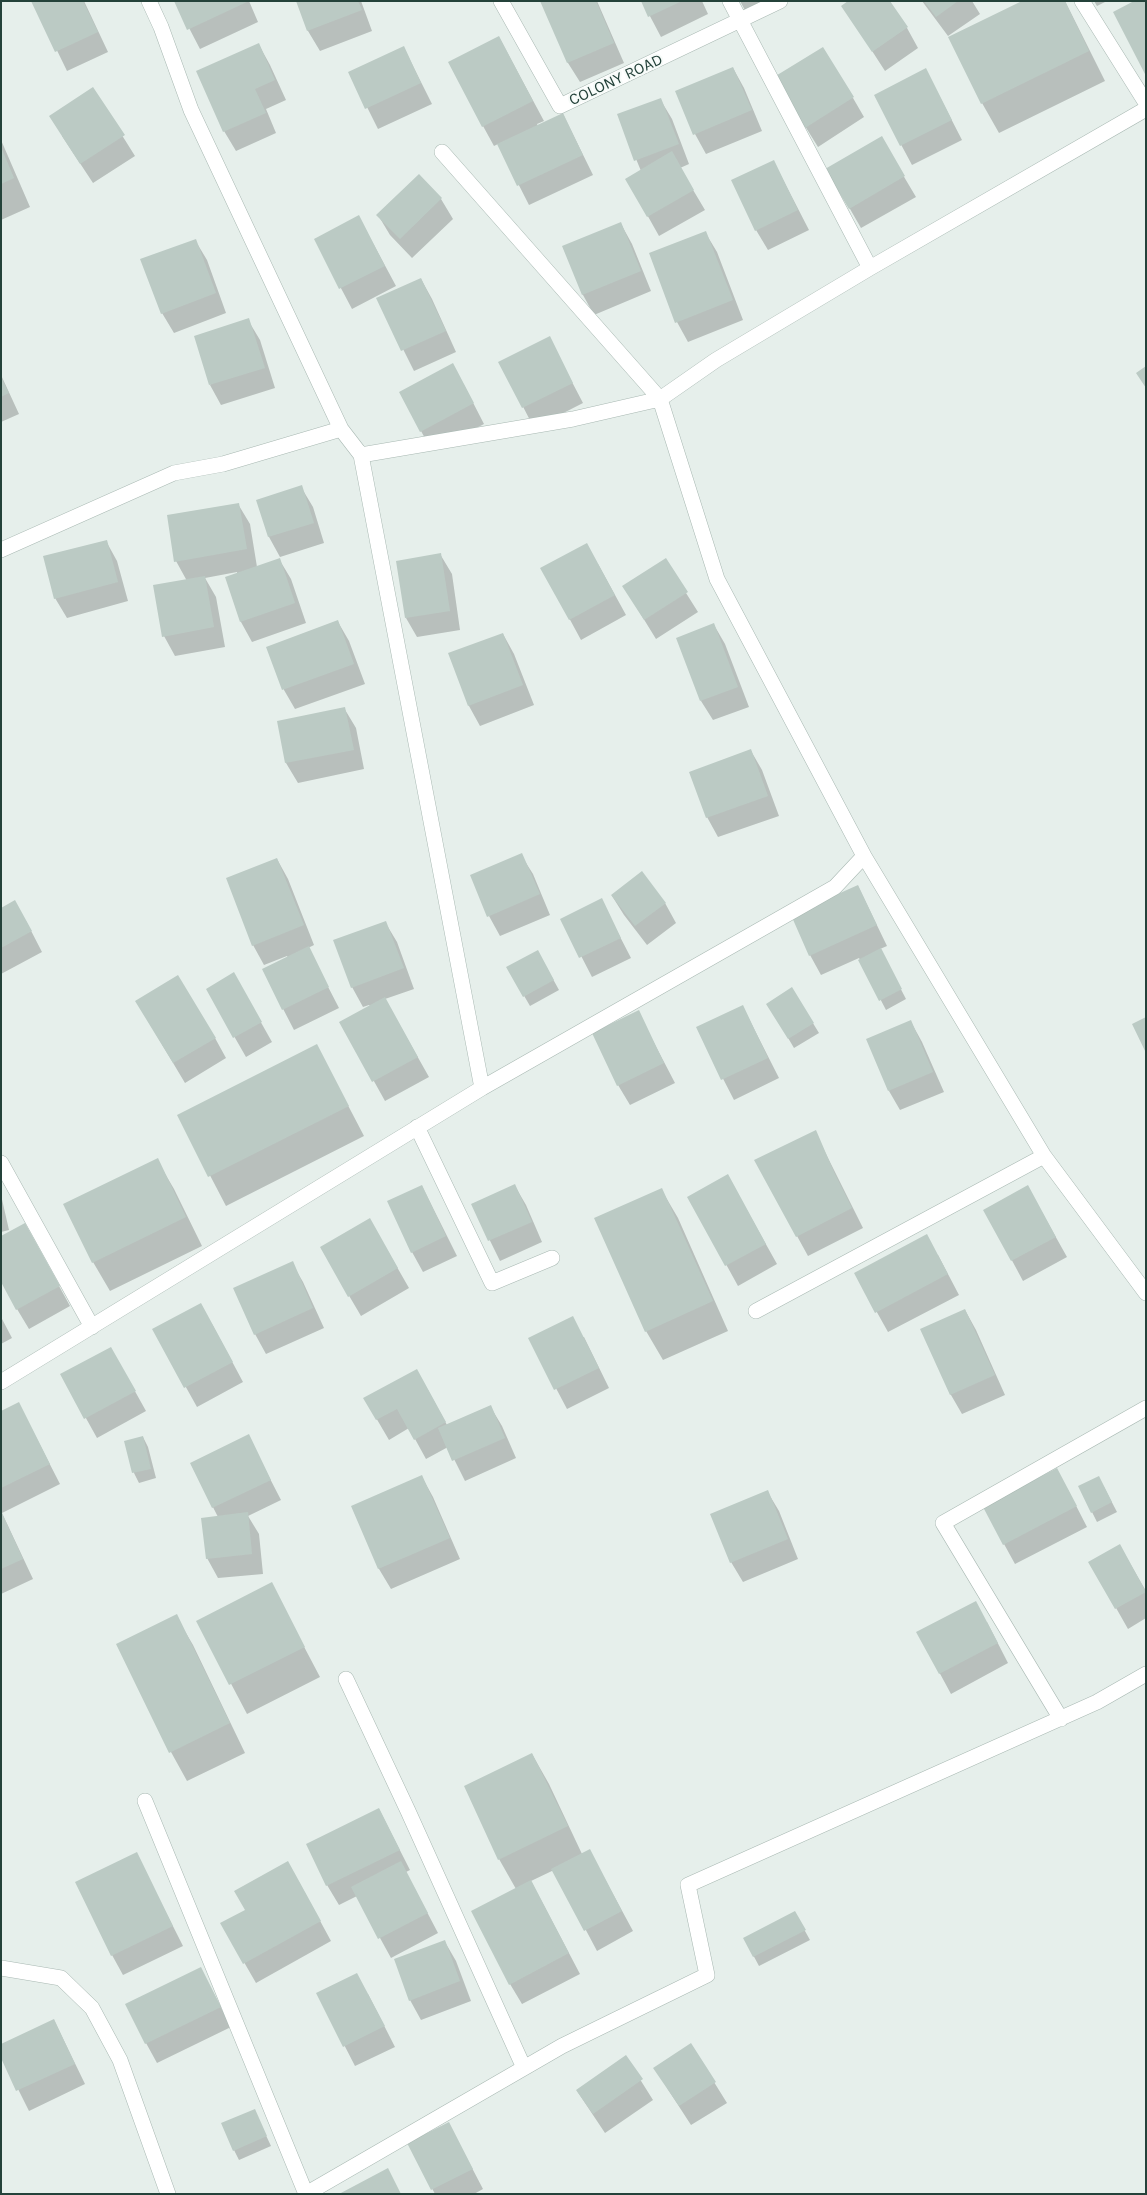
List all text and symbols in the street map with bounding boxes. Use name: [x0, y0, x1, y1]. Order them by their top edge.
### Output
street label: COLONY ROAD: [566, 50, 666, 110]

